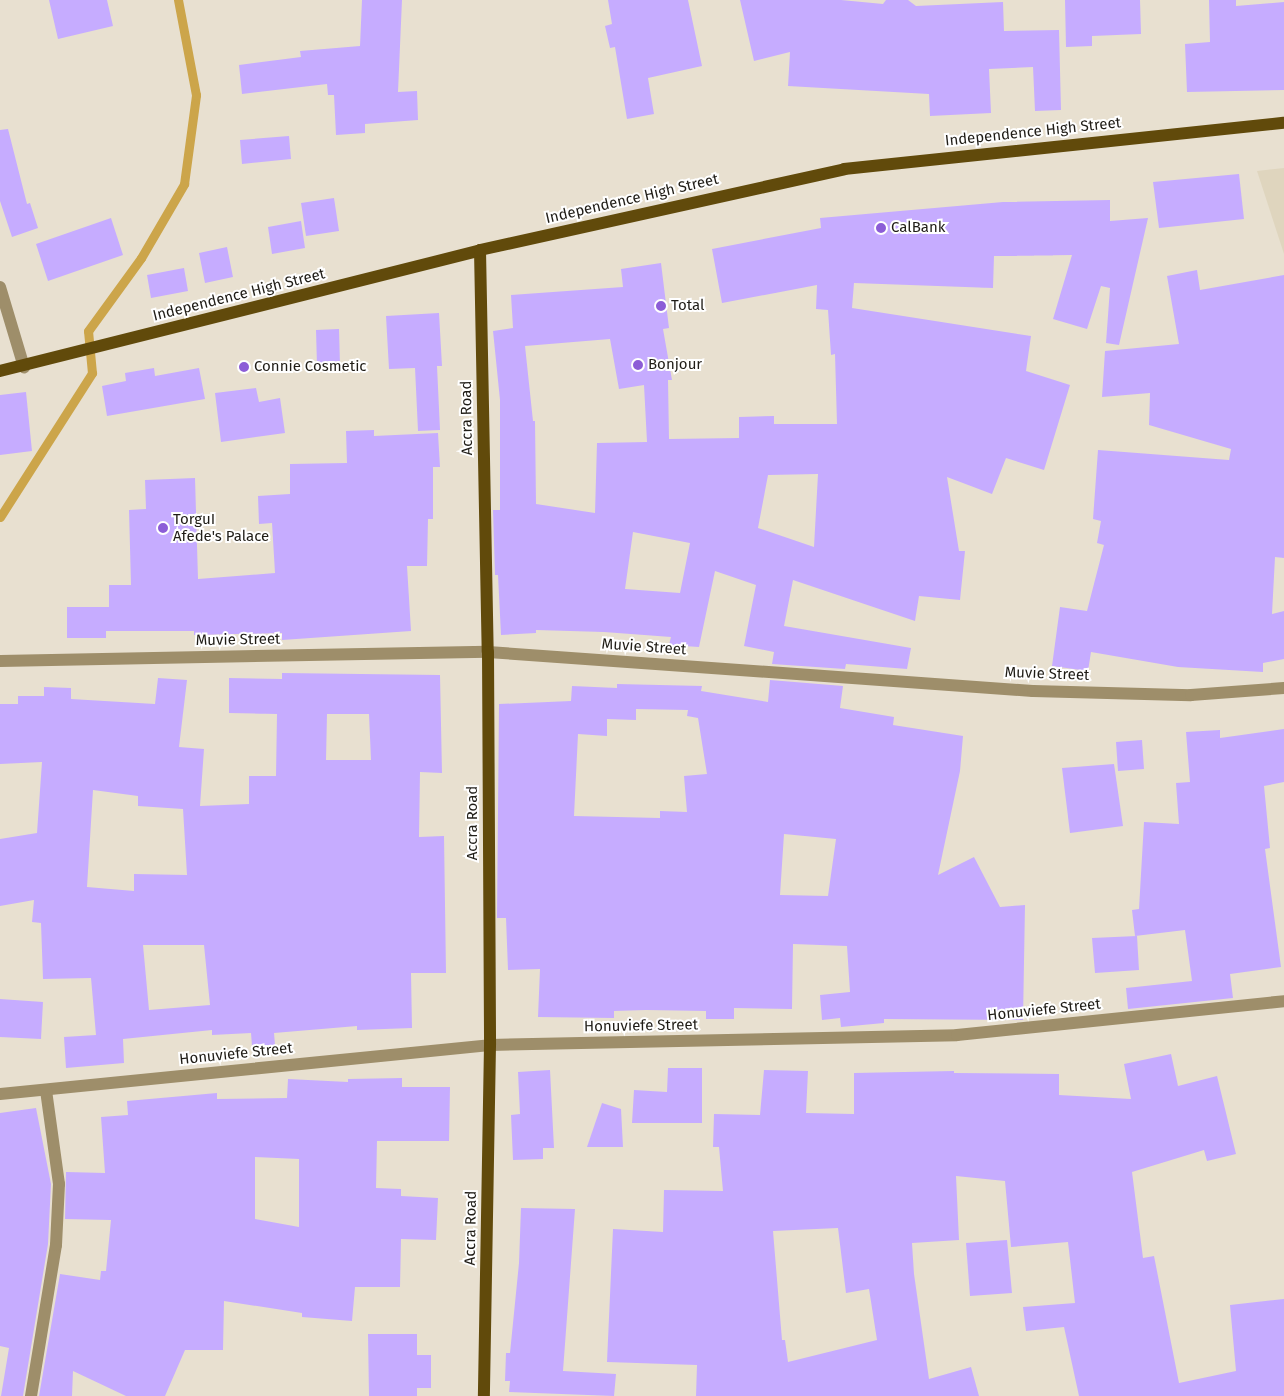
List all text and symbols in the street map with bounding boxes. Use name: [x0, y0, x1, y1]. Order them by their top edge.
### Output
street label: Independence High Street: [944, 114, 1122, 150]
street label: Independence High Street: [544, 170, 720, 228]
place label: CalBank: [891, 219, 945, 237]
marker: CalBank: [875, 222, 887, 234]
street label: Independence High Street: [151, 265, 327, 325]
place label: Total: [671, 297, 704, 315]
marker: Total: [655, 300, 667, 312]
place label: Bonjour: [648, 356, 702, 374]
place label: Connie Cosmetic: [254, 358, 367, 376]
marker: Bonjour: [632, 359, 644, 371]
marker: Connie Cosmetic: [238, 361, 250, 373]
street label: Accra Road: [457, 381, 477, 455]
place label: TorguI Afede's Palace: [173, 510, 269, 545]
marker: TorguI Afede's Palace: [157, 522, 169, 534]
street label: Muvie Street: [195, 630, 281, 650]
street label: Muvie Street: [601, 635, 687, 659]
street label: Muvie Street: [1004, 664, 1090, 684]
street label: Accra Road: [464, 786, 482, 860]
street label: Honuviefe Street: [986, 995, 1102, 1025]
street label: Honuviefe Street: [584, 1016, 698, 1036]
street label: Honuviefe Street: [178, 1039, 294, 1069]
street label: Accra Road: [461, 1191, 481, 1265]

